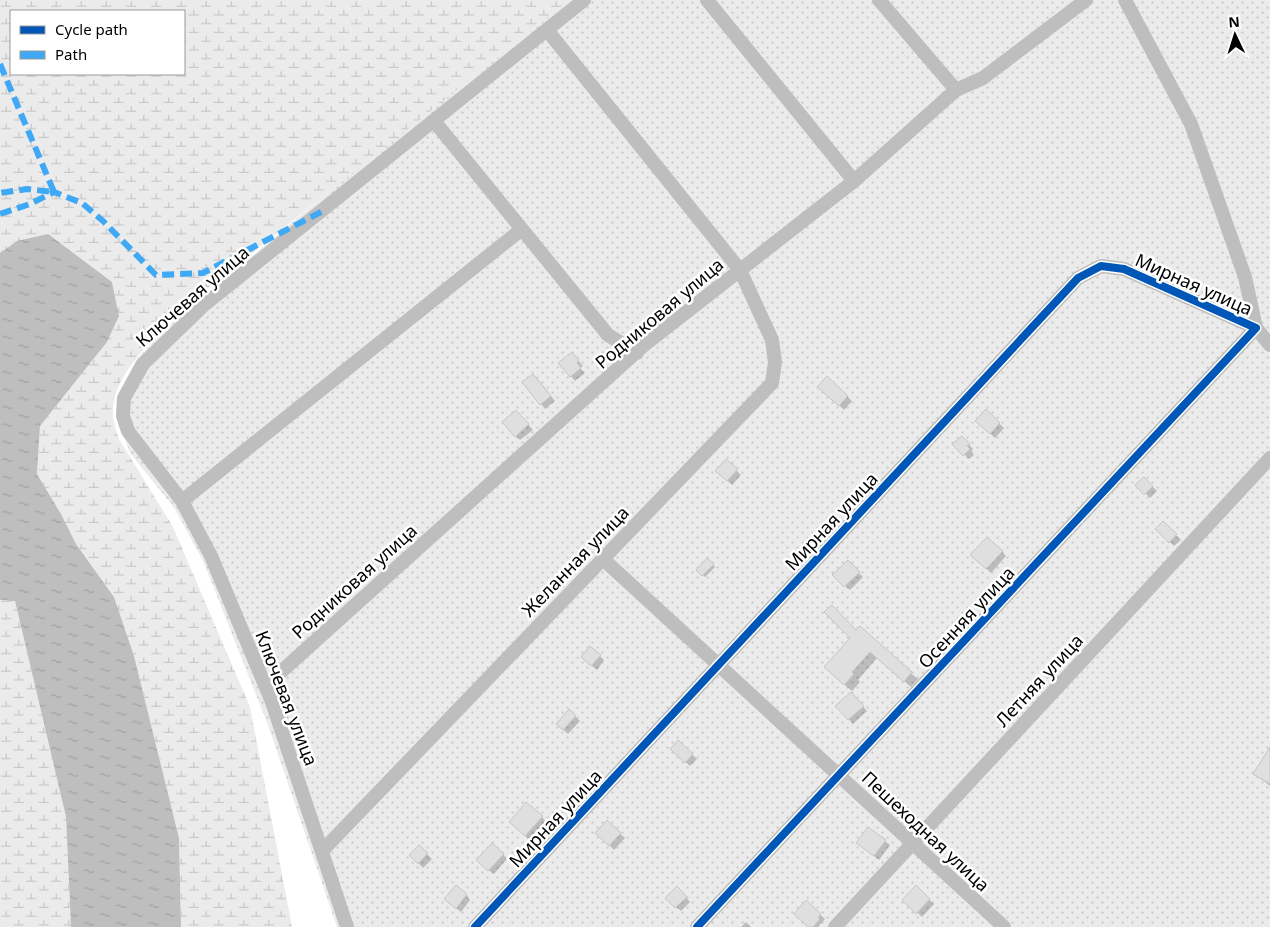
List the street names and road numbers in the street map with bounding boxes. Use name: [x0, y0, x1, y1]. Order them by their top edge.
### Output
street label: Ключевая улица: [130, 240, 254, 352]
street label: Мирная улица: [1132, 247, 1256, 321]
street label: Родниковая улица: [590, 252, 728, 374]
street label: Мирная улица: [779, 467, 883, 575]
street label: Желанная улица: [516, 501, 634, 621]
street label: Родниковая улица: [286, 518, 422, 644]
street label: Осенняя улица: [913, 561, 1019, 673]
street label: Ключевая улица: [250, 627, 324, 769]
street label: Летняя улица: [990, 629, 1088, 731]
street label: Мирная улица: [503, 764, 607, 872]
street label: Пешеходная улица: [857, 766, 995, 896]

